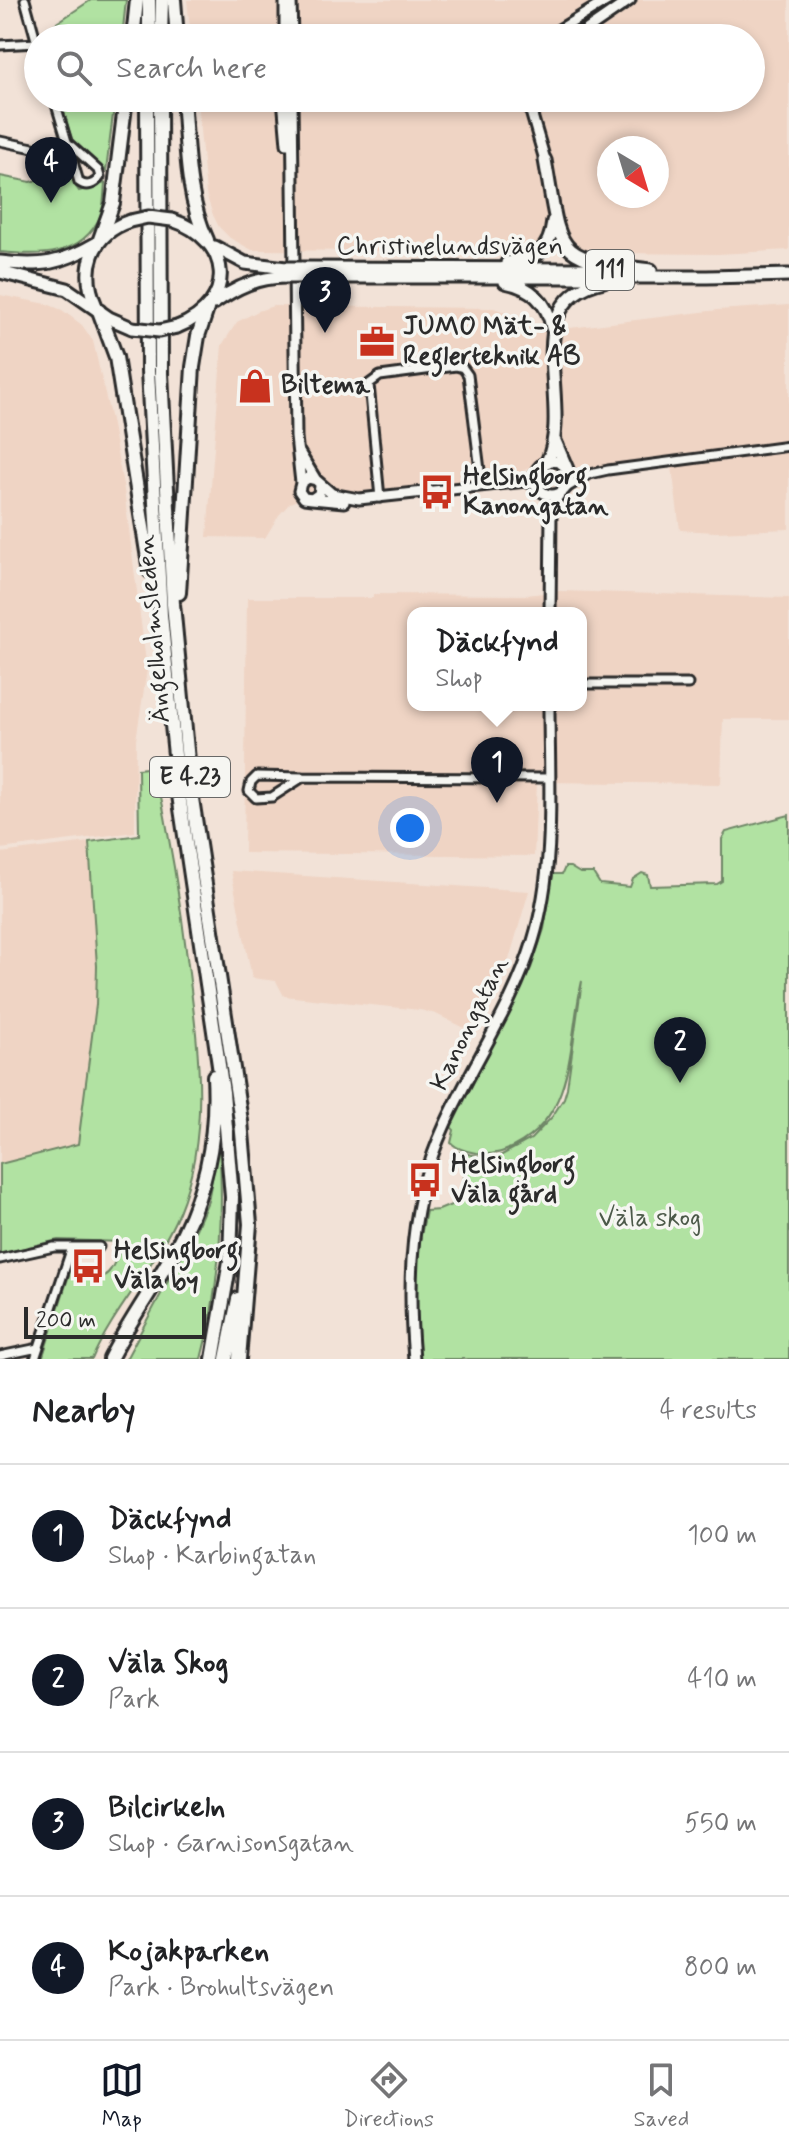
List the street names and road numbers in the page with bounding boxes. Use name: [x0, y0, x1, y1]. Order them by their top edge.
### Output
street label: Christinelundsvägen: [337, 230, 563, 264]
road number: 111: [586, 250, 634, 290]
street label: Ängelholmsleden: [129, 533, 182, 725]
road number: E 4.23: [150, 757, 230, 797]
street label: Kanongatan: [423, 951, 517, 1097]

